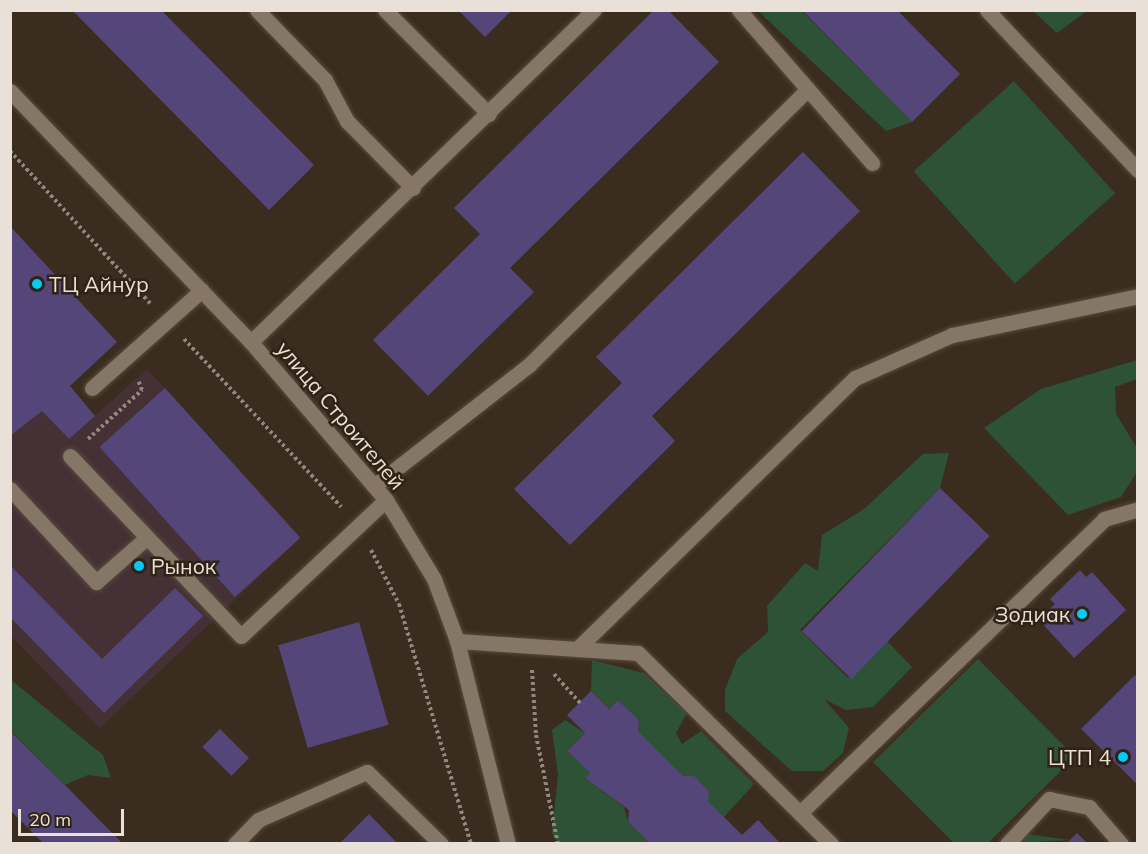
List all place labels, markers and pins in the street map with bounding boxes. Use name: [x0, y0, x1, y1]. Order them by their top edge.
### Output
place label: ТЦ Айнур: [49, 271, 149, 297]
marker: ТЦ Айнур: [30, 277, 44, 291]
place label: Рынок: [151, 553, 216, 579]
marker: Рынок: [132, 559, 146, 573]
place label: Зодиак: [995, 601, 1070, 627]
marker: Зодиак: [1075, 607, 1089, 621]
place label: ЦТП 4: [1048, 744, 1111, 770]
marker: ЦТП 4: [1116, 750, 1130, 764]

